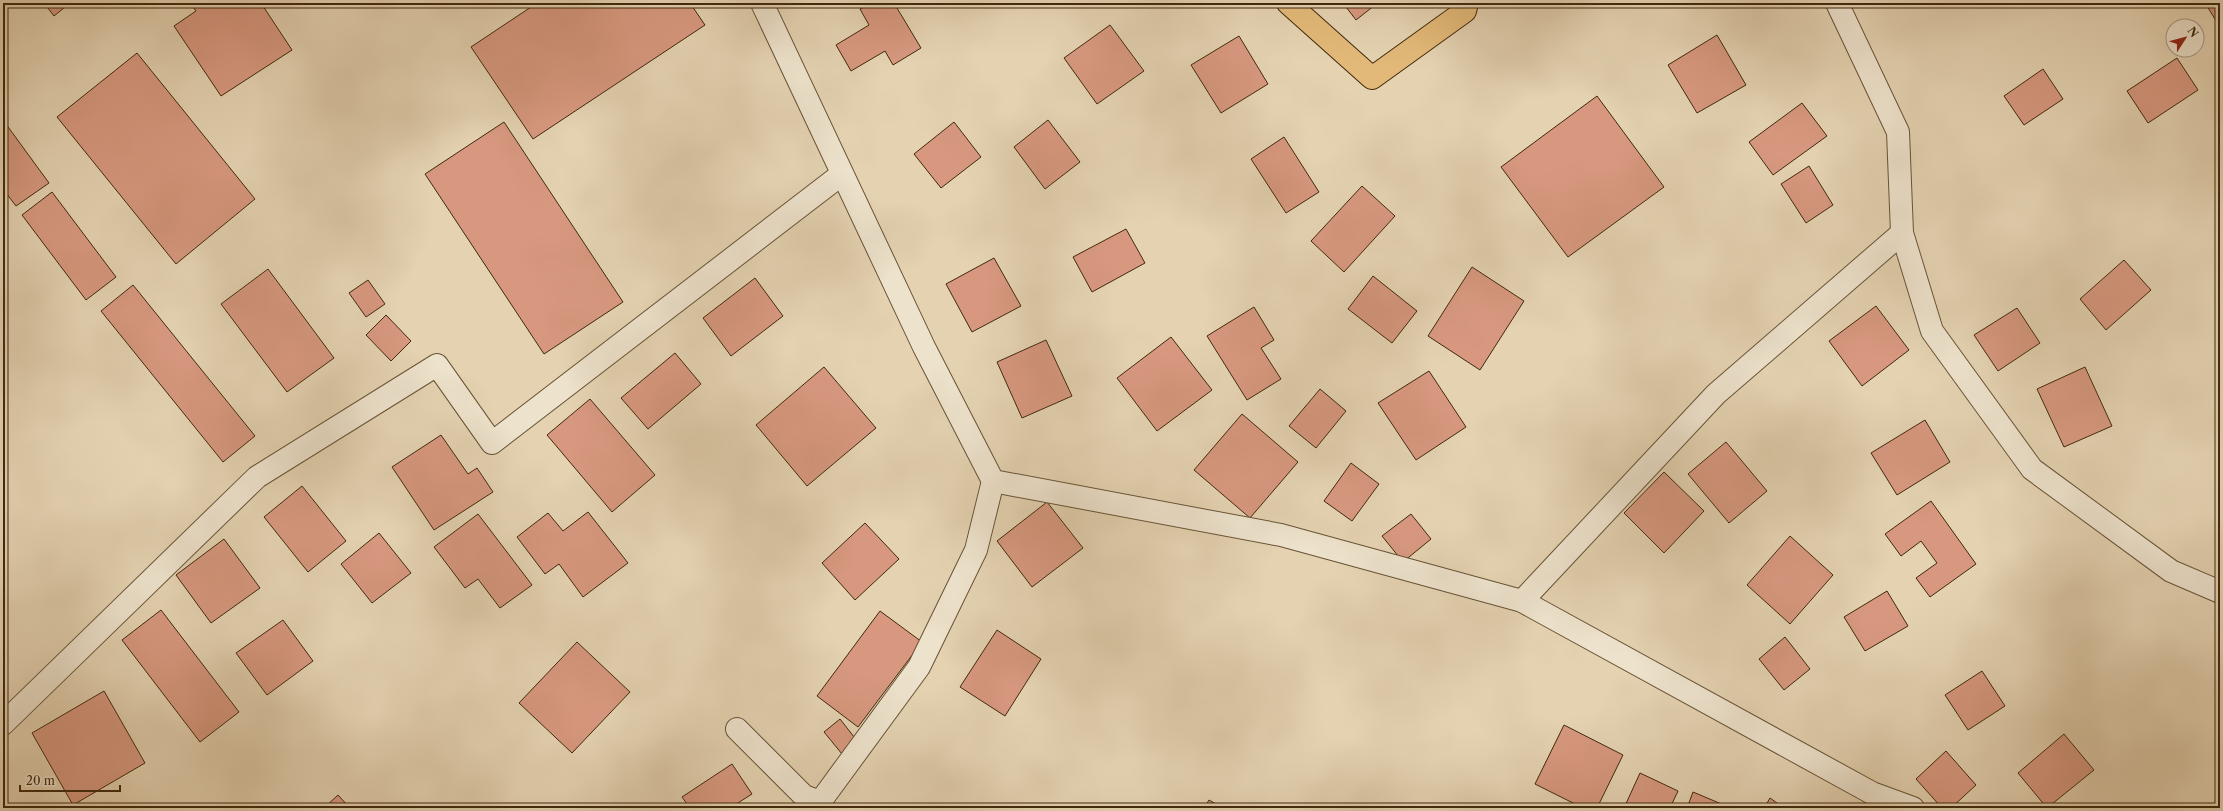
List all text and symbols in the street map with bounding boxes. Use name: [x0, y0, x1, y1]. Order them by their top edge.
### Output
north arrow: [2165, 18, 2205, 58]
text: N: [2185, 24, 2202, 40]
scale bar: [20, 767, 120, 793]
text: 20 m: [26, 773, 55, 788]

